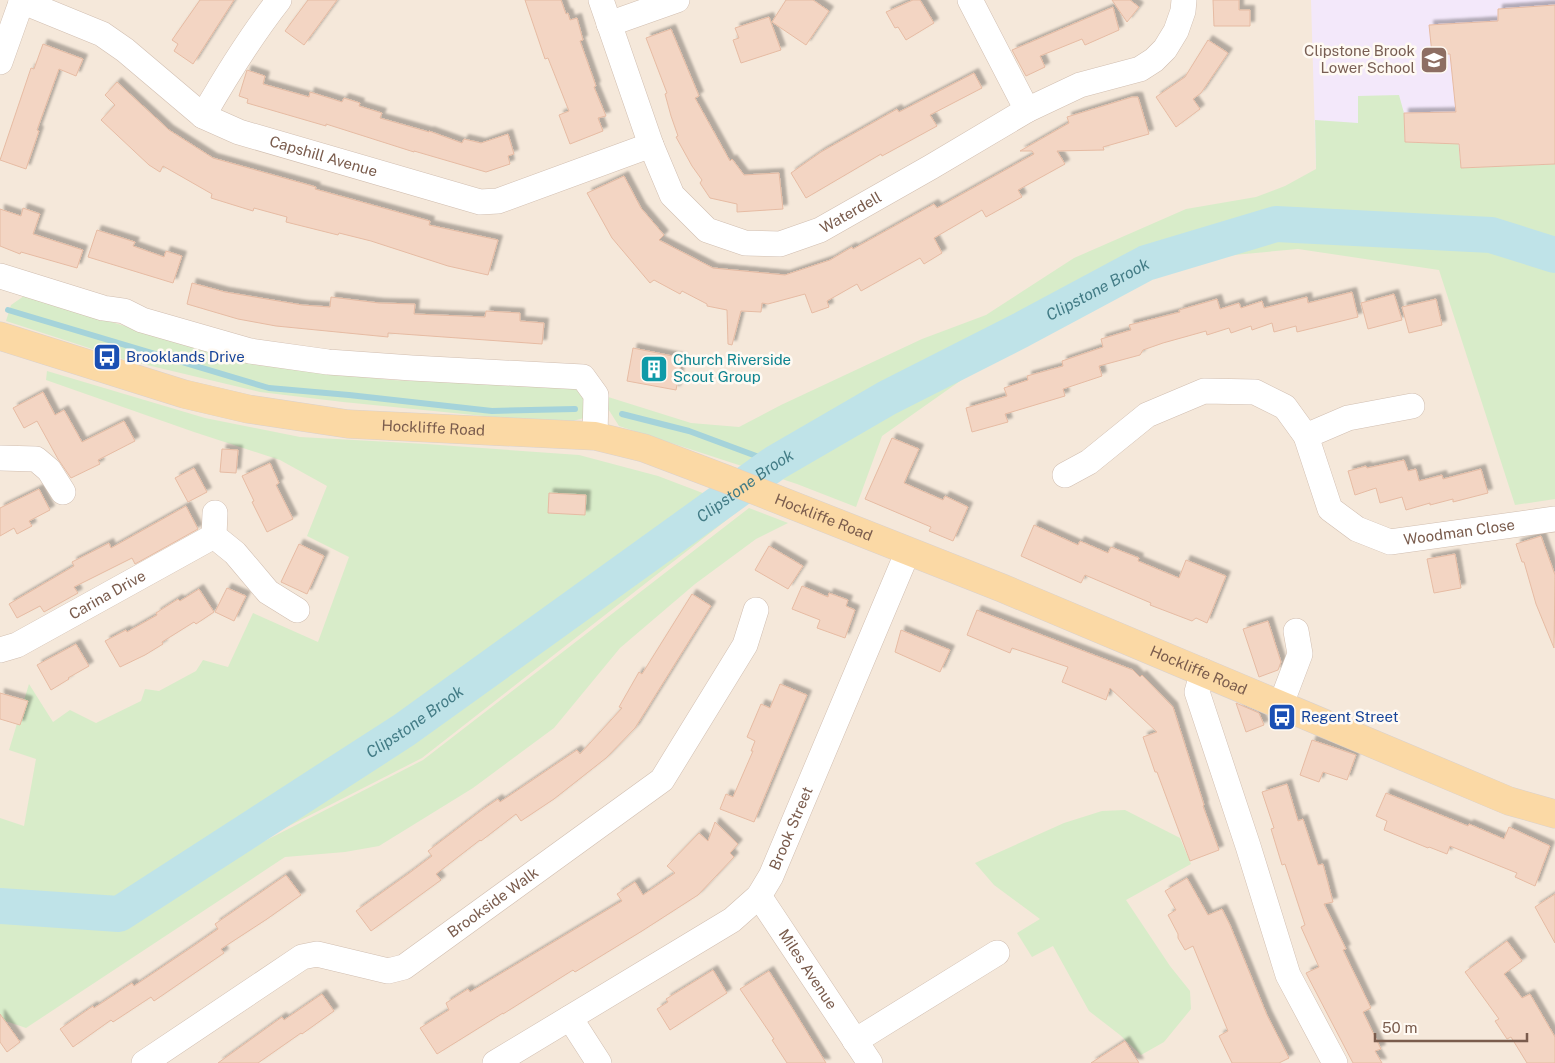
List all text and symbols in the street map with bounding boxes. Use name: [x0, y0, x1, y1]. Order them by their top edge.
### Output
place label: Clipstone Brook Lower School: [1304, 42, 1415, 76]
school or university icon: Clipstone Brook Lower School: [1419, 45, 1449, 75]
street label: Capshill Avenue: [268, 132, 380, 180]
street label: Waterdell: [817, 188, 884, 236]
water label: Clipstone Brook: [1043, 254, 1153, 325]
bus stop icon: Brooklands Drive: [92, 342, 122, 372]
place label: Brooklands Drive: [126, 348, 245, 365]
place label: Church Riverside Scout Group: [673, 351, 791, 385]
building icon: Church Riverside Scout Group: [639, 354, 669, 384]
street label: Hockliffe Road: [381, 417, 485, 439]
water label: Clipstone Brook: [693, 445, 797, 526]
street label: Hockliffe Road: [772, 490, 875, 544]
street label: Woodman Close: [1402, 516, 1516, 548]
street label: Carina Drive: [66, 567, 148, 623]
street label: Hockliffe Road: [1148, 642, 1250, 698]
water label: Clipstone Brook: [362, 681, 467, 762]
bus stop icon: Regent Street: [1267, 702, 1297, 732]
place label: Regent Street: [1301, 708, 1399, 725]
street label: Brook Street: [766, 784, 816, 872]
street label: Brookside Walk: [444, 864, 541, 941]
street label: Miles Avenue: [775, 926, 841, 1012]
scale bar: [1375, 1010, 1528, 1042]
text: 50 m: [1382, 1019, 1417, 1036]

